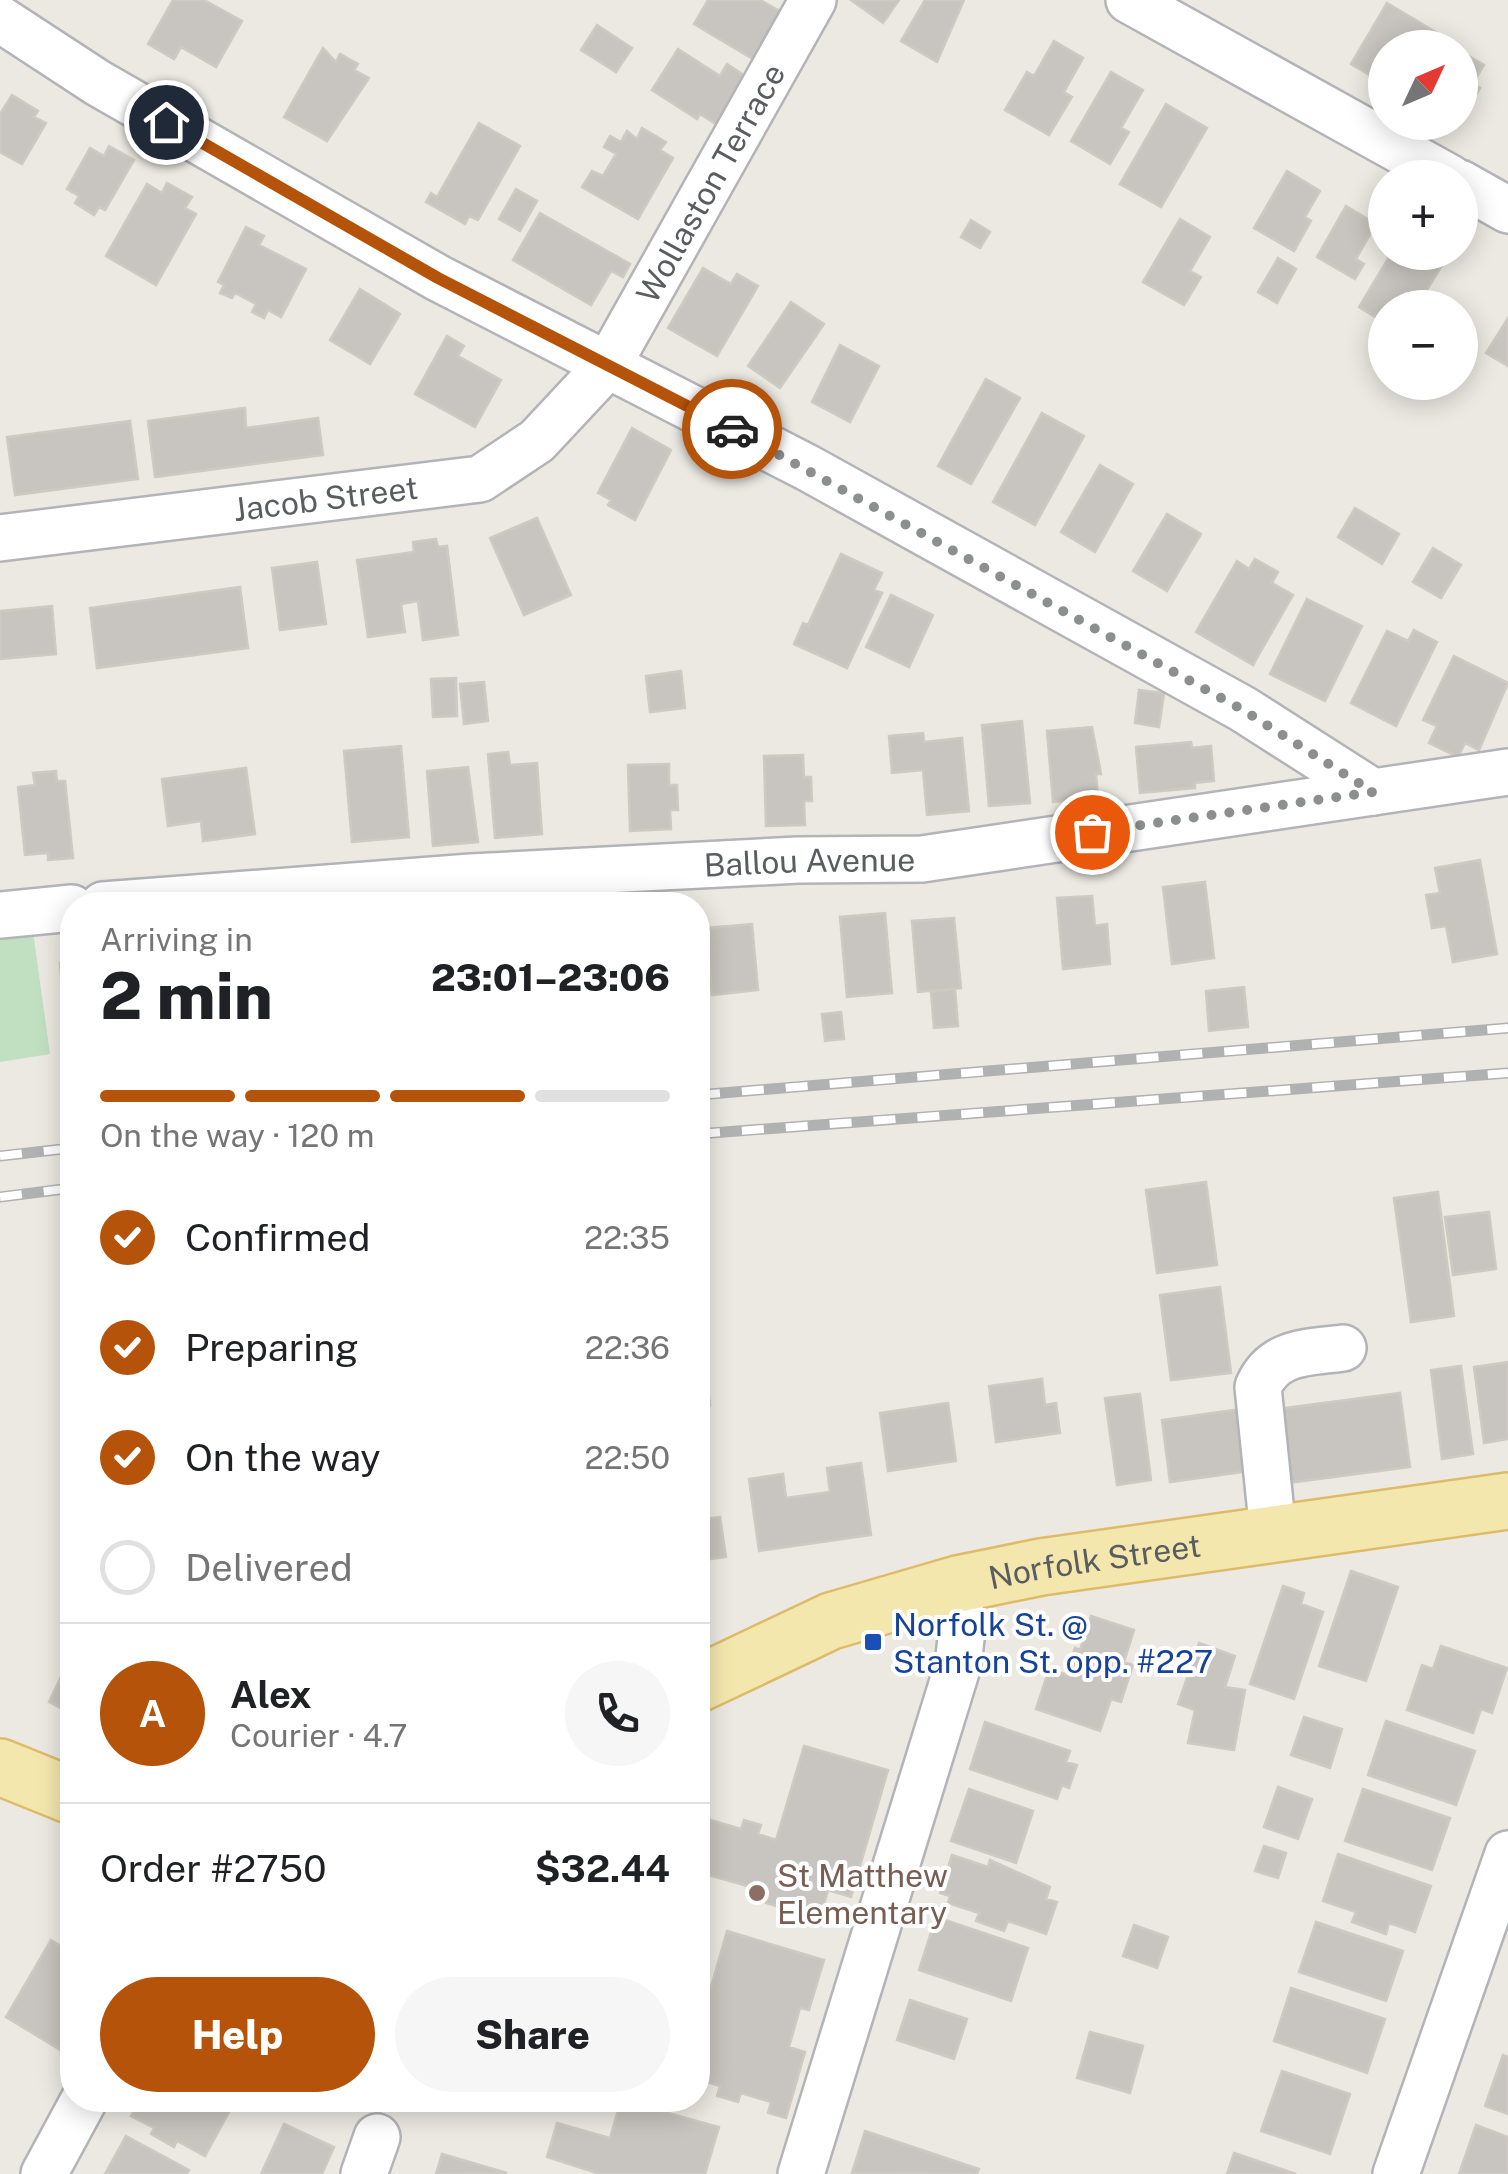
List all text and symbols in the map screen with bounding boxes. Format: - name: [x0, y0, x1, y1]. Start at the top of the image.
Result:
- north arrow: [1368, 30, 1478, 140]
- map controls: [1368, 30, 1478, 400]
- street label: Wollaston Terrace: [628, 57, 792, 309]
- pin: [124, 80, 209, 165]
- icon: home: [139, 95, 194, 150]
- button: +: [1368, 160, 1478, 270]
- button: −: [1368, 290, 1478, 400]
- courier: [682, 379, 782, 479]
- icon: car: [705, 402, 760, 457]
- street label: Jacob Street: [231, 468, 420, 528]
- pin: [1050, 790, 1135, 875]
- icon: bag: [1065, 805, 1120, 860]
- street label: Ballou Avenue: [703, 841, 915, 883]
- text: Arriving in: [100, 921, 253, 958]
- text: 23:01–23:06: [431, 955, 670, 1000]
- text: 2 min: [100, 957, 273, 1034]
- text: On the way · 120 m: [100, 1117, 374, 1154]
- icon: check: [100, 1210, 155, 1265]
- text: Confirmed: [185, 1215, 370, 1260]
- text: 22:35: [584, 1219, 670, 1256]
- icon: check: [100, 1320, 155, 1375]
- text: Preparing: [185, 1325, 359, 1370]
- text: 22:36: [585, 1329, 670, 1366]
- icon: check: [100, 1430, 155, 1485]
- text: On the way: [185, 1435, 381, 1480]
- text: 22:50: [585, 1439, 670, 1476]
- street label: Norfolk Street: [985, 1526, 1203, 1596]
- text: Delivered: [185, 1545, 353, 1590]
- place label: Norfolk St. @ Stanton St. opp. #227: [893, 1606, 1213, 1680]
- marker: Norfolk St. @ Stanton St. opp. #227: [862, 1631, 884, 1653]
- button: phone: [565, 1661, 670, 1766]
- text: Alex: [230, 1672, 312, 1717]
- text: A: [139, 1691, 166, 1736]
- text: Courier · 4.7: [230, 1717, 407, 1754]
- text: Order #2750: [100, 1846, 326, 1891]
- text: $32.44: [535, 1846, 670, 1891]
- place label: St Matthew Elementary: [777, 1857, 948, 1931]
- marker: St Matthew Elementary: [746, 1882, 768, 1904]
- button: Help: [100, 1977, 375, 2092]
- button: Share: [395, 1977, 670, 2092]

